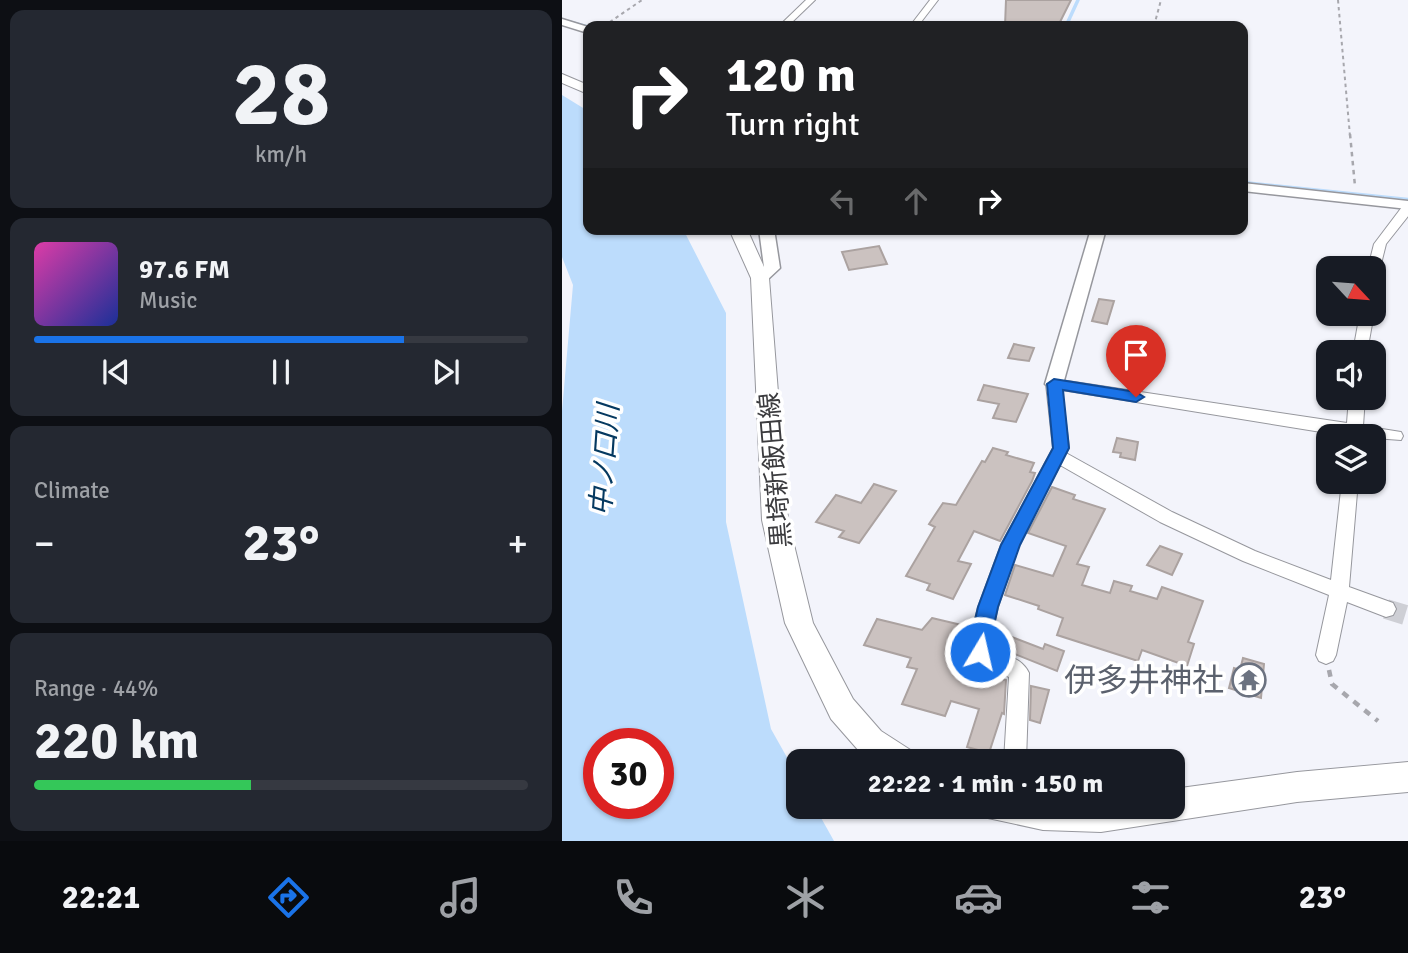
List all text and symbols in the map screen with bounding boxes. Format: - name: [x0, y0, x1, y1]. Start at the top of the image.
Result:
- text: 28: [232, 38, 330, 151]
- text: 120 m: [726, 45, 856, 105]
- icon: right: [611, 49, 702, 140]
- text: Turn right: [726, 105, 859, 144]
- text: km/h: [255, 140, 307, 169]
- icon: left: [824, 182, 862, 220]
- icon: ahead: [897, 182, 935, 220]
- icon: right: [970, 182, 1008, 220]
- text: 97.6 FM: [139, 254, 230, 286]
- north arrow: [1316, 256, 1386, 326]
- map controls: [1316, 256, 1386, 494]
- text: Music: [139, 286, 197, 315]
- pin: [1106, 325, 1166, 397]
- icon: arrive: [1117, 336, 1155, 374]
- button: sound: [1316, 340, 1386, 410]
- icon: previous: [97, 353, 135, 391]
- icon: pause: [262, 353, 300, 391]
- icon: next: [427, 353, 465, 391]
- street label: 黒埼新飯田線: [753, 391, 799, 549]
- water label: 中ノ口川: [584, 400, 626, 517]
- button: layers: [1316, 424, 1386, 494]
- text: Climate: [34, 476, 110, 505]
- text: 23°: [243, 511, 319, 575]
- text: −: [34, 520, 55, 567]
- text: +: [507, 520, 528, 567]
- position arrow: [943, 615, 1017, 689]
- place label: 伊多井神社: [1064, 661, 1224, 700]
- temple icon: 伊多井神社: [1230, 661, 1268, 699]
- text: Range · 44%: [34, 674, 158, 703]
- text: 220 km: [34, 709, 199, 773]
- speed limit sign: 30: [583, 728, 674, 819]
- text: 22:22 · 1 min · 150 m: [868, 768, 1103, 800]
- icon: directions: [264, 873, 313, 922]
- icon: music: [436, 873, 485, 922]
- icon: phone: [609, 873, 658, 922]
- icon: climate: [781, 873, 830, 922]
- icon: car: [954, 873, 1003, 922]
- icon: filters: [1126, 873, 1175, 922]
- text: 22:21: [62, 878, 140, 917]
- text: 23°: [1299, 878, 1346, 917]

